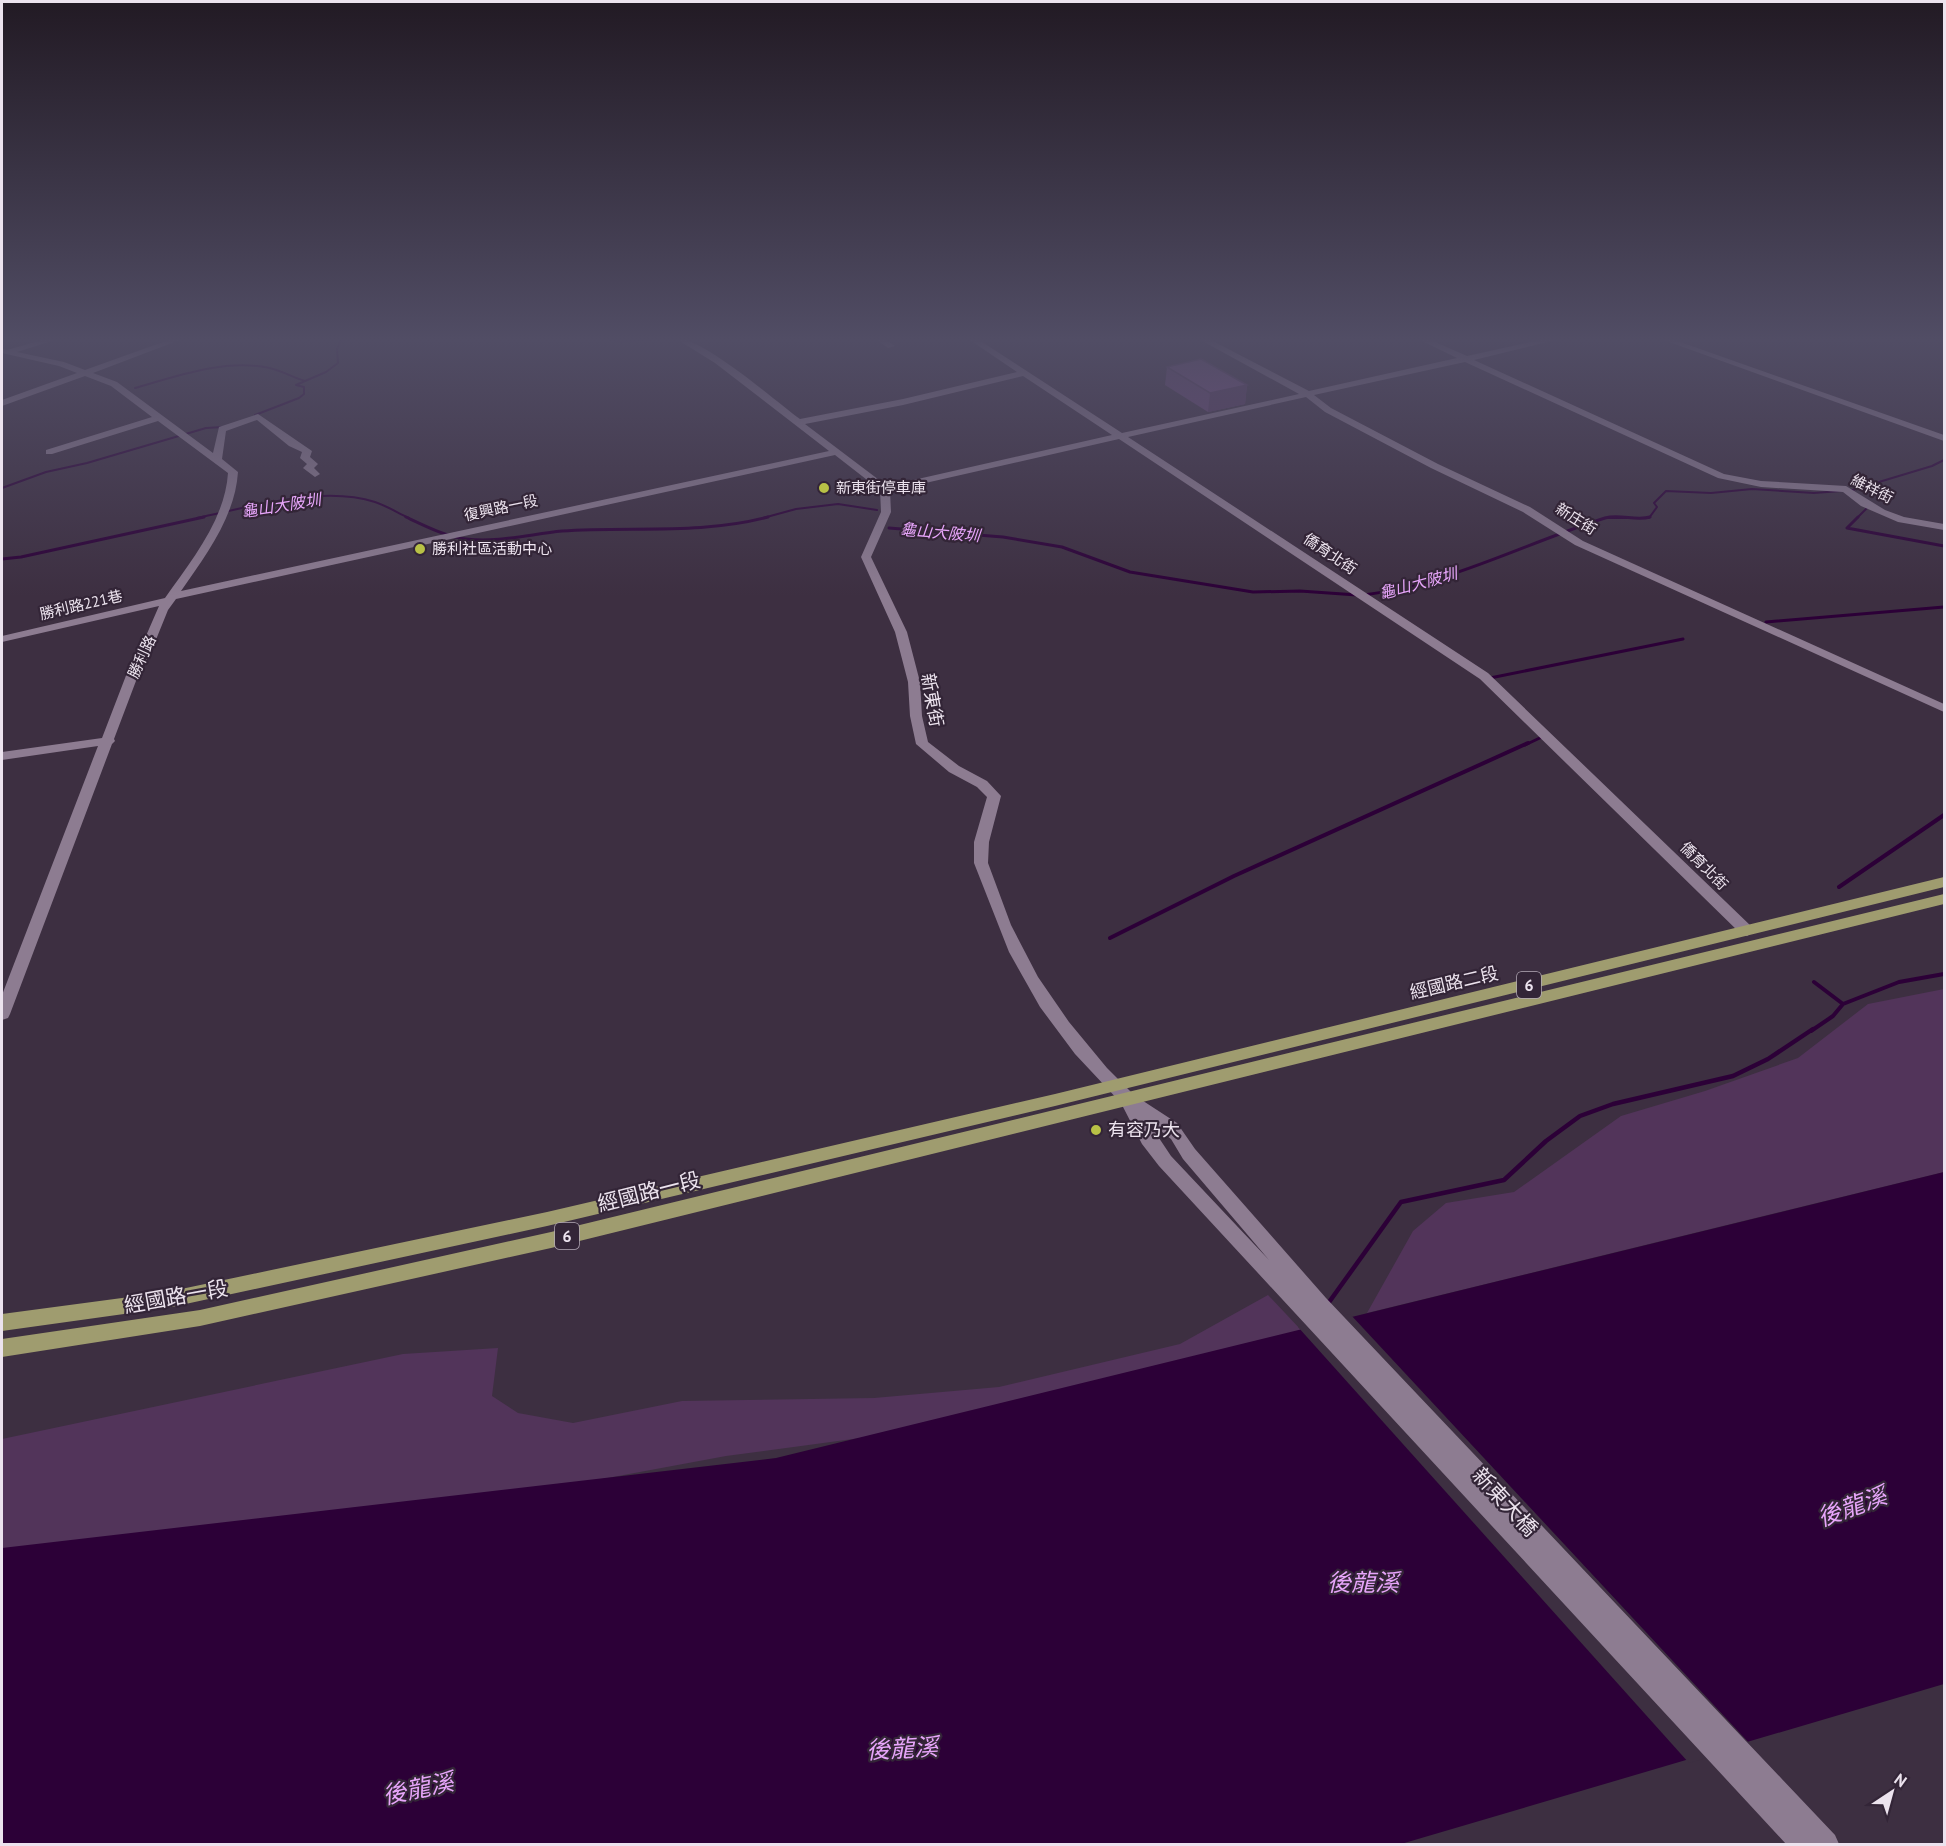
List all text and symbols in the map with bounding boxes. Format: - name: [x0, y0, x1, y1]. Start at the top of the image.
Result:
- street label: 維祥街: [1848, 470, 1897, 507]
- place label: 新東街停車庫: [836, 478, 926, 497]
- marker: 新東街停車庫: [817, 481, 831, 495]
- water label: 龜山大陂圳: [240, 489, 324, 521]
- street label: 復興路一段: [462, 490, 540, 525]
- street label: 新庄街: [1552, 499, 1600, 539]
- water label: 龜山大陂圳: [899, 519, 983, 546]
- street label: 僑育北街: [1300, 529, 1360, 578]
- place label: 勝利社區活動中心: [432, 539, 552, 558]
- marker: 勝利社區活動中心: [413, 542, 427, 556]
- water label: 龜山大陂圳: [1377, 562, 1461, 603]
- street label: 勝利路221巷: [38, 586, 124, 623]
- street label: 勝利路: [123, 632, 160, 681]
- street label: 新東街: [916, 671, 949, 728]
- street label: 僑育北街: [1676, 838, 1732, 894]
- street label: 經國路二段: [1407, 961, 1500, 1004]
- road number: 6: [1517, 972, 1541, 998]
- place label: 有容乃大: [1108, 1118, 1180, 1141]
- marker: 有容乃大: [1089, 1123, 1103, 1137]
- street label: 經國路一段: [595, 1166, 703, 1217]
- road number: 6: [555, 1223, 579, 1249]
- street label: 經國路一段: [122, 1274, 230, 1319]
- street label: 新東大橋: [1467, 1462, 1544, 1542]
- water label: 後龍溪: [1813, 1479, 1894, 1533]
- water label: 後龍溪: [1327, 1567, 1402, 1598]
- water label: 後龍溪: [865, 1731, 942, 1766]
- north arrow: [1862, 1762, 1922, 1822]
- water label: 後龍溪: [379, 1765, 459, 1811]
- text: N: [1891, 1769, 1911, 1791]

